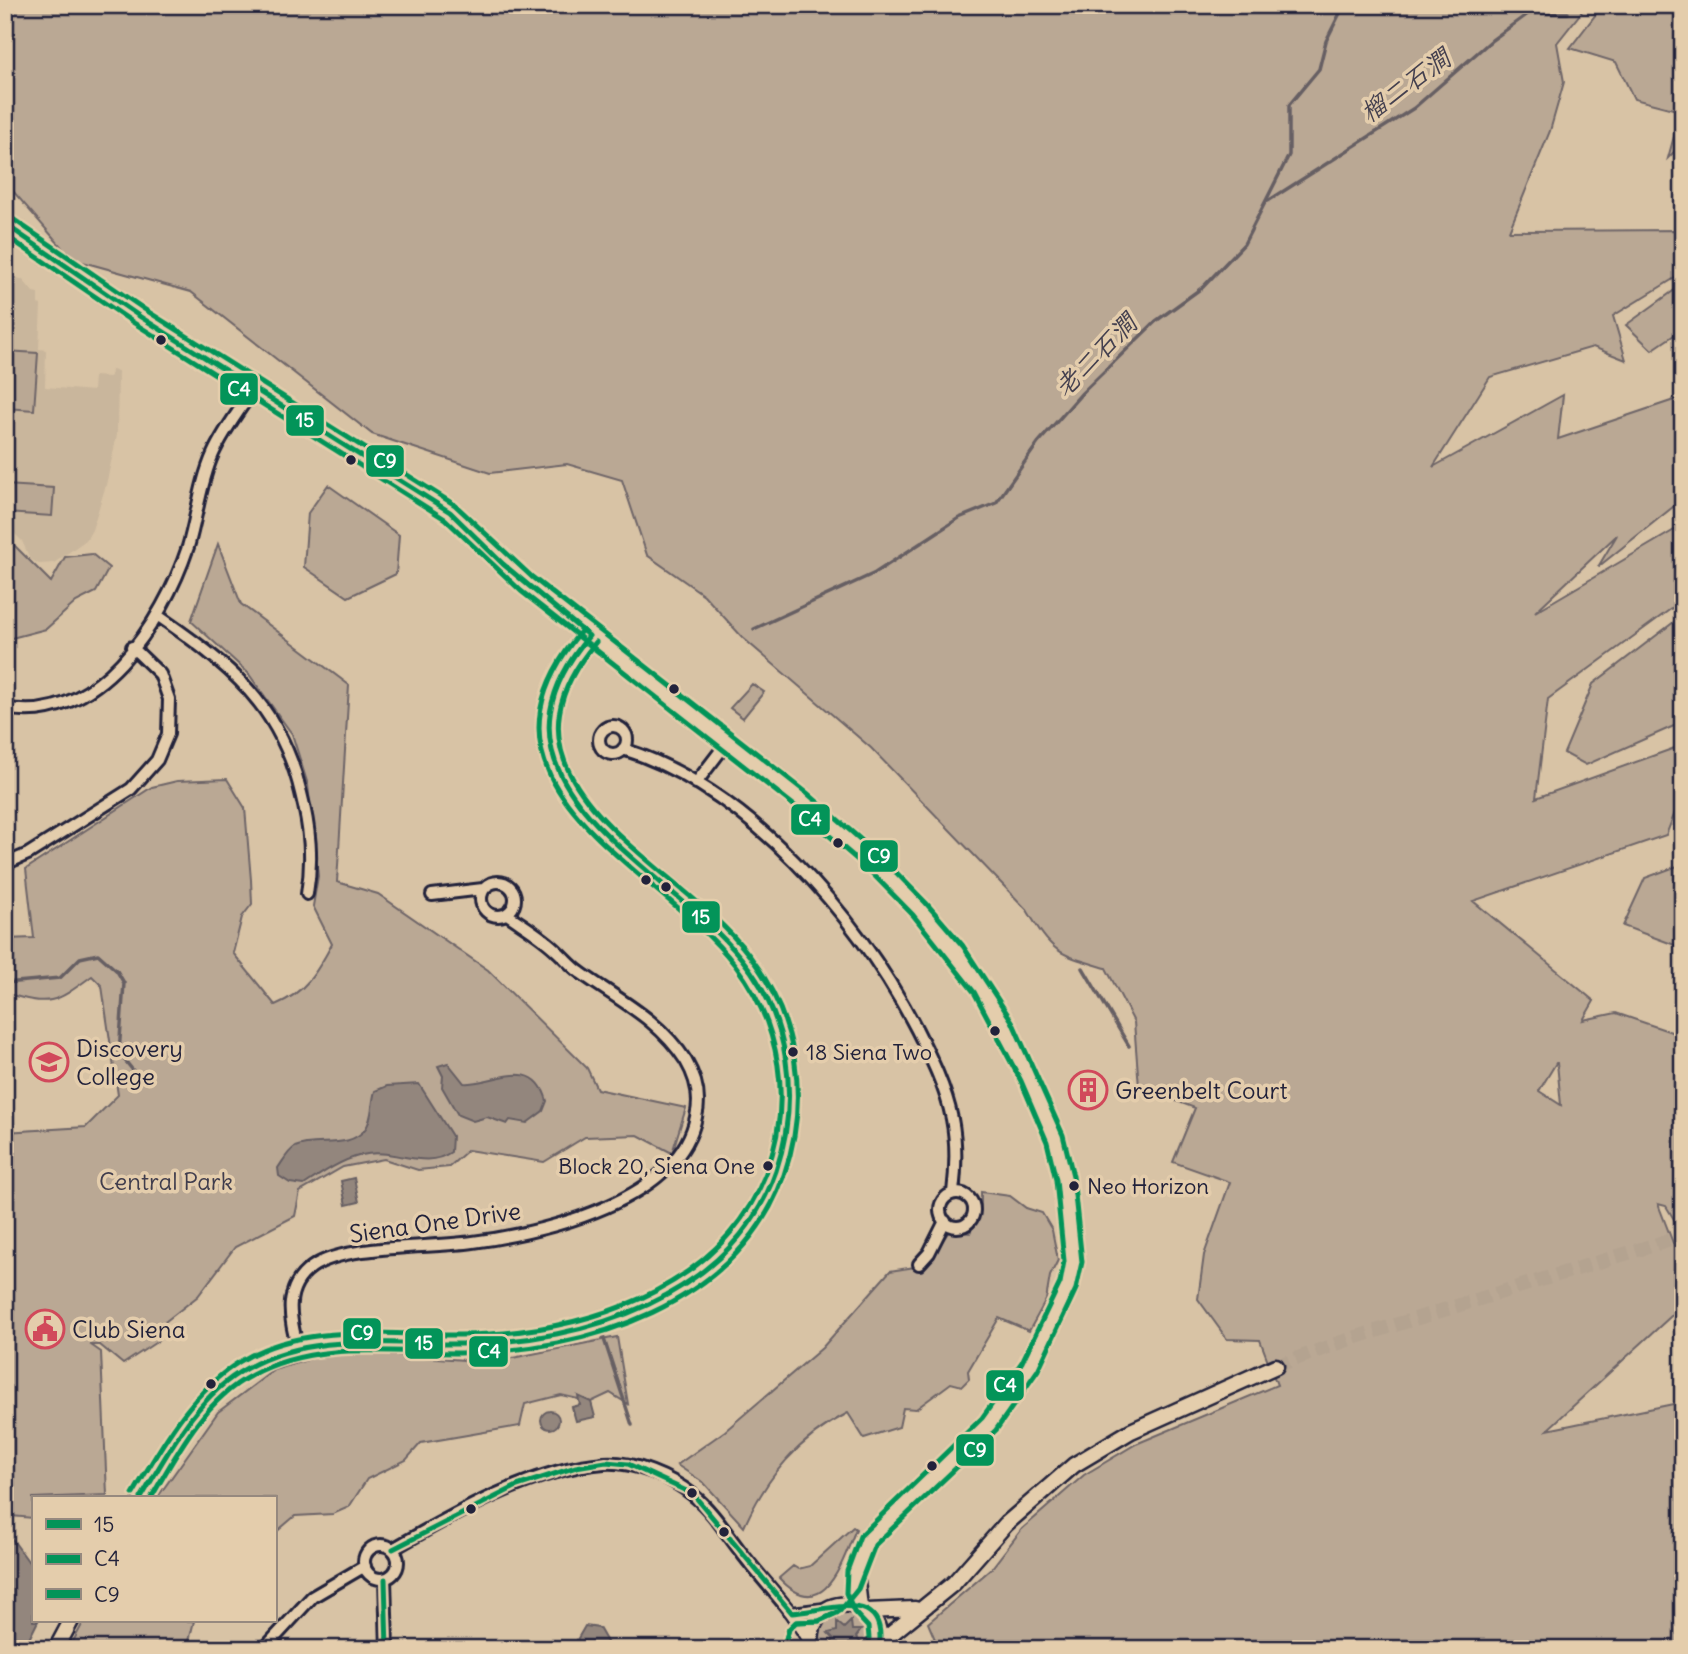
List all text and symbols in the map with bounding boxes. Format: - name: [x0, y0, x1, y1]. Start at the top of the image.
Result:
- water label: 榴二石澗: [1353, 39, 1459, 129]
- water label: 老二石澗: [1047, 304, 1146, 403]
- unlabelled marker: [154, 333, 168, 347]
- line badge: C4: [219, 372, 259, 406]
- text: C4: [227, 377, 251, 401]
- line badge: 15: [285, 404, 325, 437]
- text: 15: [296, 408, 314, 432]
- line badge: C9: [365, 444, 405, 478]
- text: C9: [373, 449, 397, 473]
- unlabelled marker: [344, 453, 358, 467]
- unlabelled marker: [667, 682, 681, 696]
- line badge: C4: [790, 803, 831, 836]
- text: C4: [798, 807, 822, 831]
- unlabelled marker: [831, 836, 845, 850]
- line badge: C9: [859, 839, 899, 873]
- text: C9: [867, 844, 891, 868]
- unlabelled marker: [639, 873, 653, 887]
- unlabelled marker: [659, 880, 673, 894]
- line badge: 15: [681, 900, 721, 934]
- text: 15: [692, 905, 710, 929]
- unlabelled marker: [988, 1024, 1002, 1038]
- place label: Discovery College: [76, 1033, 183, 1091]
- place label: 18 Siena Two: [806, 1038, 932, 1066]
- school or university icon: Discovery College: [28, 1041, 70, 1083]
- marker: 18 Siena Two: [786, 1045, 800, 1059]
- building icon: Greenbelt Court: [1067, 1069, 1109, 1111]
- place label: Greenbelt Court: [1115, 1075, 1287, 1105]
- place label: Block 20, Siena One: [558, 1152, 755, 1180]
- marker: Block 20, Siena One: [761, 1159, 775, 1173]
- park label: Central Park: [99, 1166, 233, 1196]
- place label: Neo Horizon: [1087, 1172, 1209, 1200]
- marker: Neo Horizon: [1067, 1179, 1081, 1193]
- street label: Siena One Drive: [347, 1195, 523, 1249]
- public building icon: Club Siena: [24, 1308, 66, 1350]
- place label: Club Siena: [72, 1314, 185, 1344]
- line badge: C9: [342, 1317, 382, 1350]
- text: C9: [350, 1321, 374, 1345]
- line badge: 15: [404, 1327, 444, 1360]
- text: 15: [415, 1331, 433, 1355]
- line badge: C4: [468, 1335, 509, 1368]
- text: C4: [477, 1339, 501, 1363]
- line badge: C4: [985, 1369, 1025, 1402]
- text: C4: [993, 1373, 1017, 1397]
- unlabelled marker: [204, 1377, 218, 1391]
- line badge: C9: [955, 1433, 995, 1467]
- text: C9: [963, 1438, 987, 1462]
- unlabelled marker: [925, 1459, 939, 1473]
- unlabelled marker: [685, 1486, 699, 1500]
- legend: [32, 1496, 276, 1622]
- unlabelled marker: [464, 1502, 478, 1516]
- text: 15: [94, 1511, 114, 1538]
- unlabelled marker: [717, 1525, 731, 1539]
- text: C4: [94, 1545, 120, 1572]
- text: C9: [94, 1581, 120, 1608]

